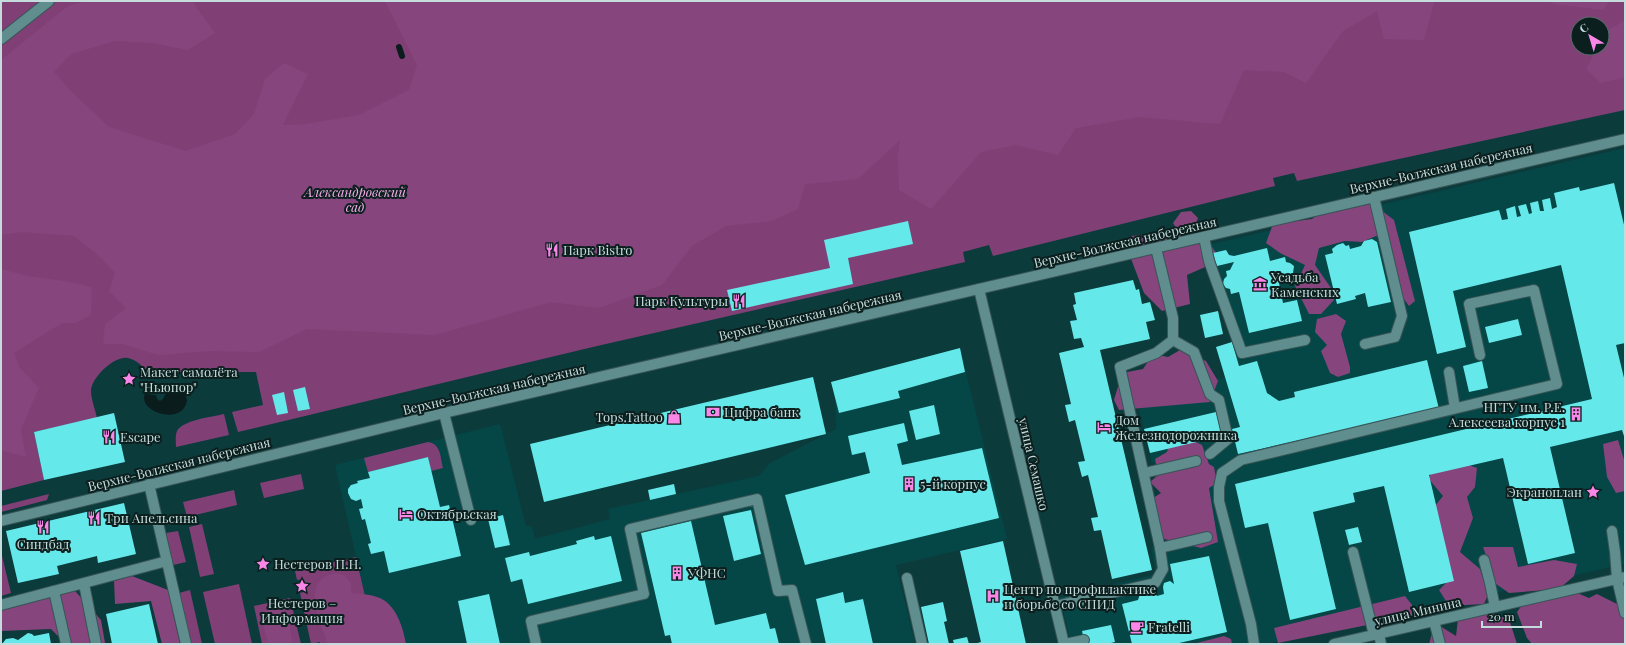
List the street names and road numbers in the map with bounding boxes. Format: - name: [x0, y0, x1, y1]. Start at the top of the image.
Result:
- street label: Верхне-Волжская набережная: [1348, 138, 1534, 197]
- street label: Верхне-Волжская набережная: [1032, 212, 1218, 271]
- street label: Верхне-Волжская набережная: [717, 285, 903, 344]
- street label: Верхне-Волжская набережная: [401, 359, 587, 418]
- street label: улица Семашко: [1015, 415, 1053, 512]
- street label: Верхне-Волжская набережная: [86, 433, 272, 494]
- street label: улица Минина: [1372, 592, 1463, 629]

